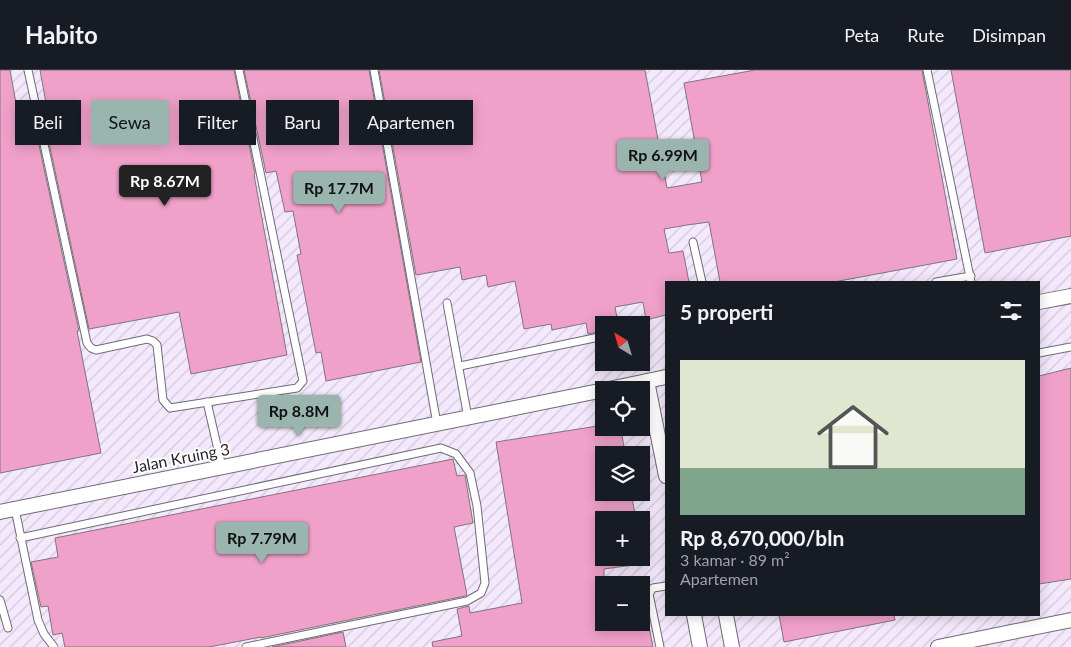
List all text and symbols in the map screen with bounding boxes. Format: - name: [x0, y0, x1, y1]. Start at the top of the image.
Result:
- text: Habito: [25, 20, 98, 49]
- text: Peta: [844, 24, 879, 46]
- text: Rute: [907, 24, 944, 46]
- text: Disimpan: [972, 24, 1046, 46]
- chip: Beli: [15, 100, 81, 145]
- chip: Sewa: [91, 100, 169, 145]
- chip: Filter: [179, 100, 256, 145]
- chip: Baru: [266, 100, 339, 145]
- chip: Apartemen: [349, 100, 473, 145]
- pin: Rp 6.99M: [611, 138, 715, 181]
- text: Rp 6.99M: [628, 145, 698, 164]
- pin: Rp 8.67M: [113, 164, 217, 207]
- text: Rp 8.67M: [130, 171, 200, 190]
- pin: Rp 17.7M: [287, 172, 391, 214]
- text: Rp 17.7M: [304, 178, 374, 197]
- icon: filters: [997, 297, 1025, 325]
- text: 5 properti: [680, 299, 773, 324]
- north arrow: [595, 316, 650, 371]
- map controls: [595, 316, 650, 631]
- button: locate: [595, 381, 650, 436]
- icon: home: [808, 392, 898, 482]
- pin: Rp 8.8M: [253, 394, 345, 437]
- text: Rp 8.8M: [269, 401, 329, 420]
- street label: Jalan Kruing 3: [131, 439, 231, 476]
- button: layers: [595, 446, 650, 501]
- button: +: [595, 511, 650, 566]
- pin: Rp 7.79M: [210, 522, 314, 564]
- text: Rp 8,670,000/bln: [680, 525, 844, 550]
- text: Rp 7.79M: [227, 528, 297, 547]
- text: 3 kamar · 89 m²: [680, 550, 790, 569]
- text: Apartemen: [680, 569, 758, 588]
- button: −: [595, 576, 650, 631]

